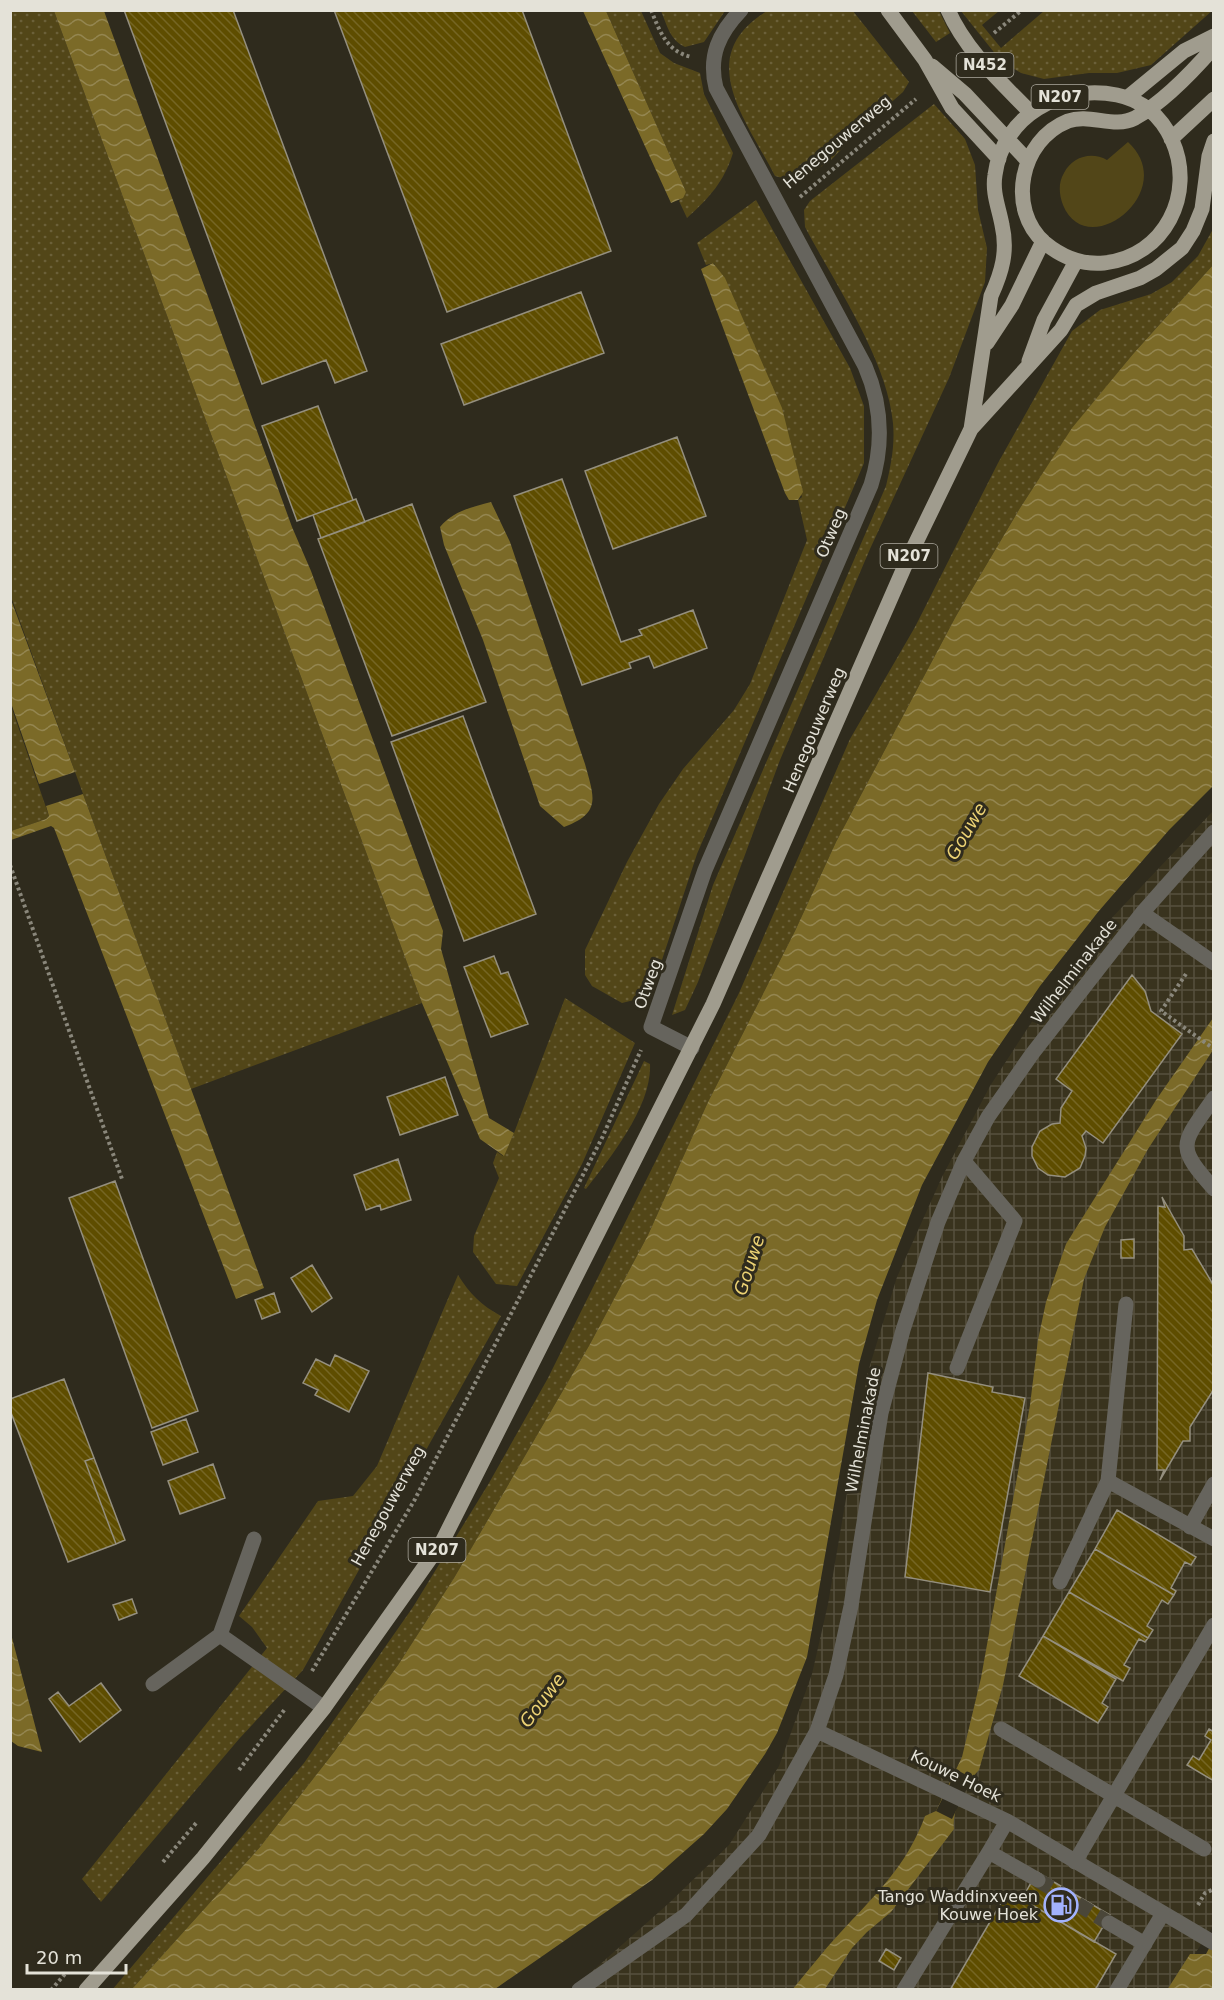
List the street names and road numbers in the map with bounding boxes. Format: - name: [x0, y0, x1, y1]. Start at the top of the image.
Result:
- road number: N452: [956, 53, 1014, 77]
- road number: N207: [1032, 85, 1088, 109]
- street label: Henegouwerweg: [779, 91, 895, 193]
- street label: Otweg: [812, 505, 850, 561]
- road number: N207: [880, 544, 938, 568]
- street label: Henegouwerweg: [779, 664, 849, 796]
- street label: Wilhelminakade: [1027, 915, 1121, 1027]
- street label: Otweg: [630, 956, 666, 1012]
- street label: Wilhelminakade: [842, 1366, 884, 1494]
- street label: Henegouwerweg: [347, 1443, 429, 1569]
- road number: N207: [408, 1538, 466, 1562]
- street label: Kouwe Hoek: [908, 1746, 1005, 1806]

